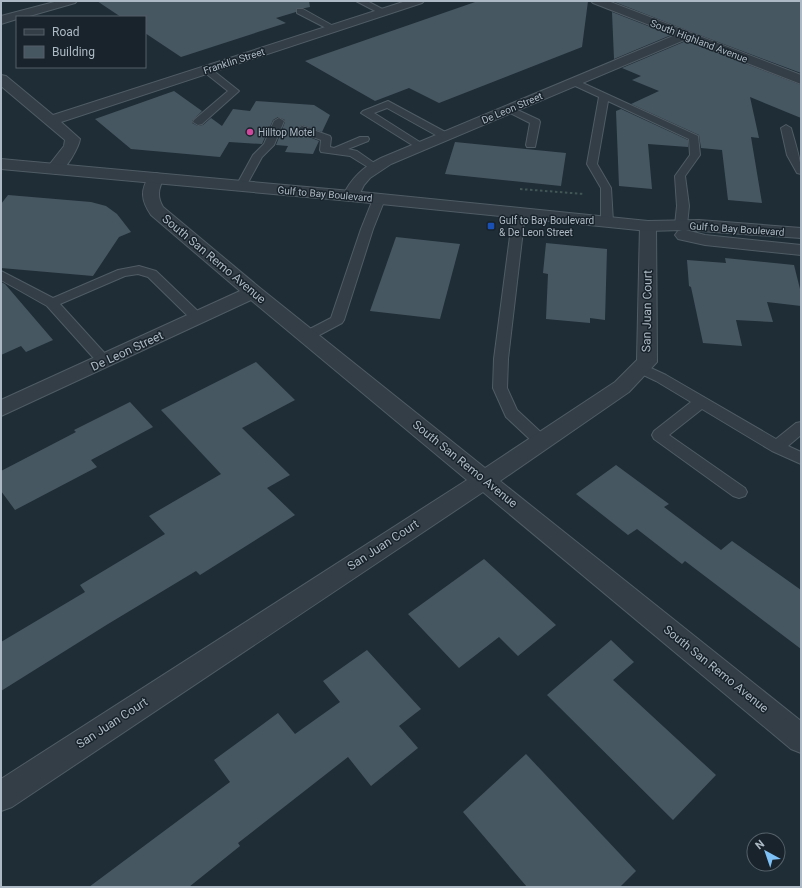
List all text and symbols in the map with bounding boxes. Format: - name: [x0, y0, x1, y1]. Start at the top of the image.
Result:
- legend: [16, 16, 146, 68]
- street label: South Highland Avenue: [649, 17, 749, 65]
- text: Road: [52, 25, 80, 39]
- text: Building: [52, 45, 95, 59]
- street label: Franklin Street: [202, 46, 266, 76]
- street label: De Leon Street: [480, 90, 544, 126]
- marker: Hilltop Motel: [245, 127, 255, 137]
- place label: Hilltop Motel: [258, 127, 315, 138]
- street label: Gulf to Bay Boulevard: [277, 184, 373, 204]
- street label: South San Remo Avenue: [159, 212, 269, 306]
- place label: Gulf to Bay Boulevard & De Leon Street: [499, 215, 594, 238]
- street label: Gulf to Bay Boulevard: [689, 220, 785, 238]
- marker: Gulf to Bay Boulevard & De Leon Street: [486, 221, 496, 231]
- street label: San Juan Court: [639, 270, 655, 352]
- street label: De Leon Street: [89, 328, 165, 374]
- street label: South San Remo Avenue: [410, 417, 520, 511]
- street label: San Juan Court: [345, 517, 421, 573]
- street label: South San Remo Avenue: [661, 622, 771, 716]
- street label: San Juan Court: [74, 695, 150, 751]
- north arrow: [746, 832, 786, 872]
- text: N: [753, 837, 767, 852]

